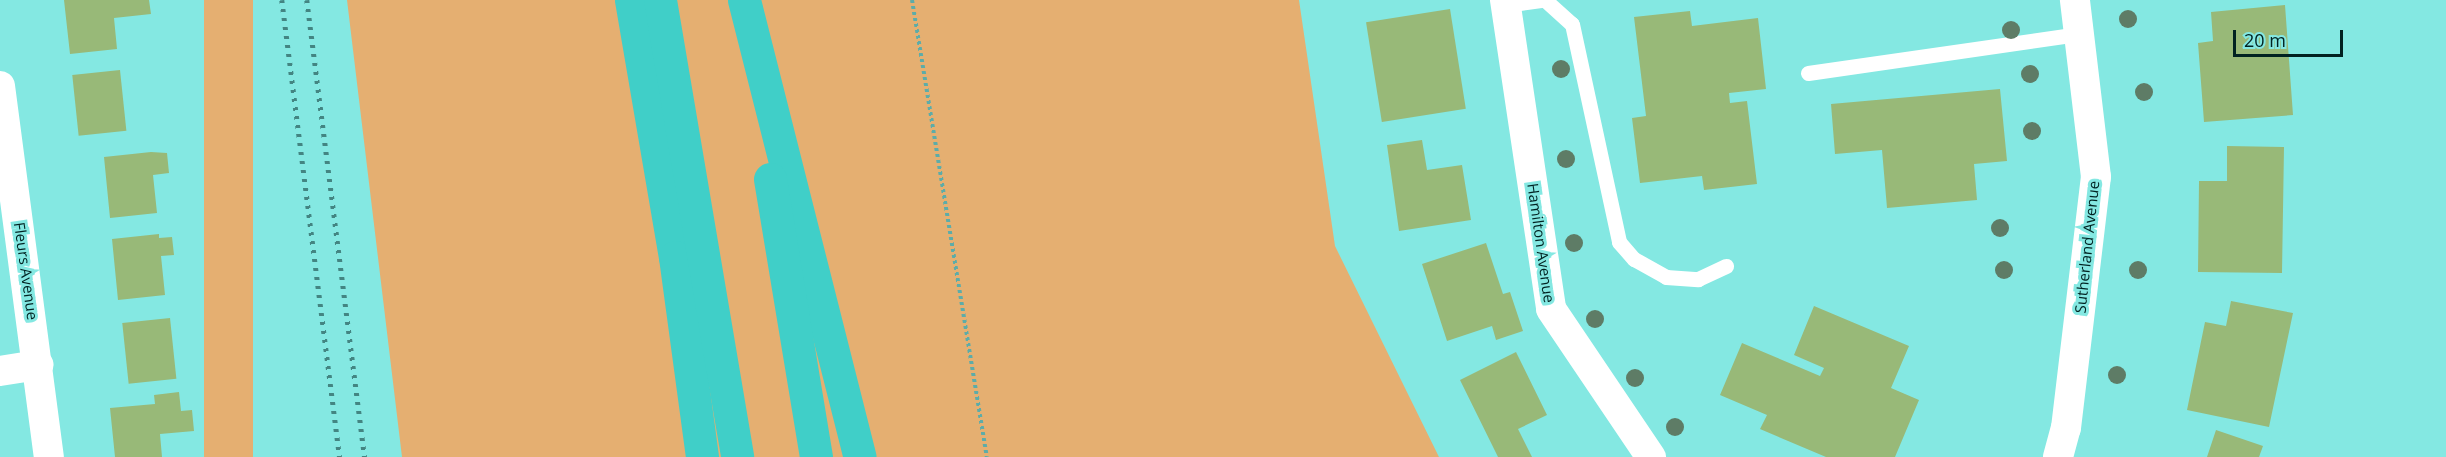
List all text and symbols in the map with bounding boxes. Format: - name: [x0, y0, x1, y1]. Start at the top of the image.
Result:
- scale bar: [2236, 18, 2346, 56]
- text: 20 m: [2244, 28, 2286, 52]
- street label: Sutherland Avenue: [2071, 180, 2103, 314]
- street label: Hamilton Avenue: [1524, 182, 1558, 304]
- street label: Fleurs Avenue: [10, 221, 42, 321]

